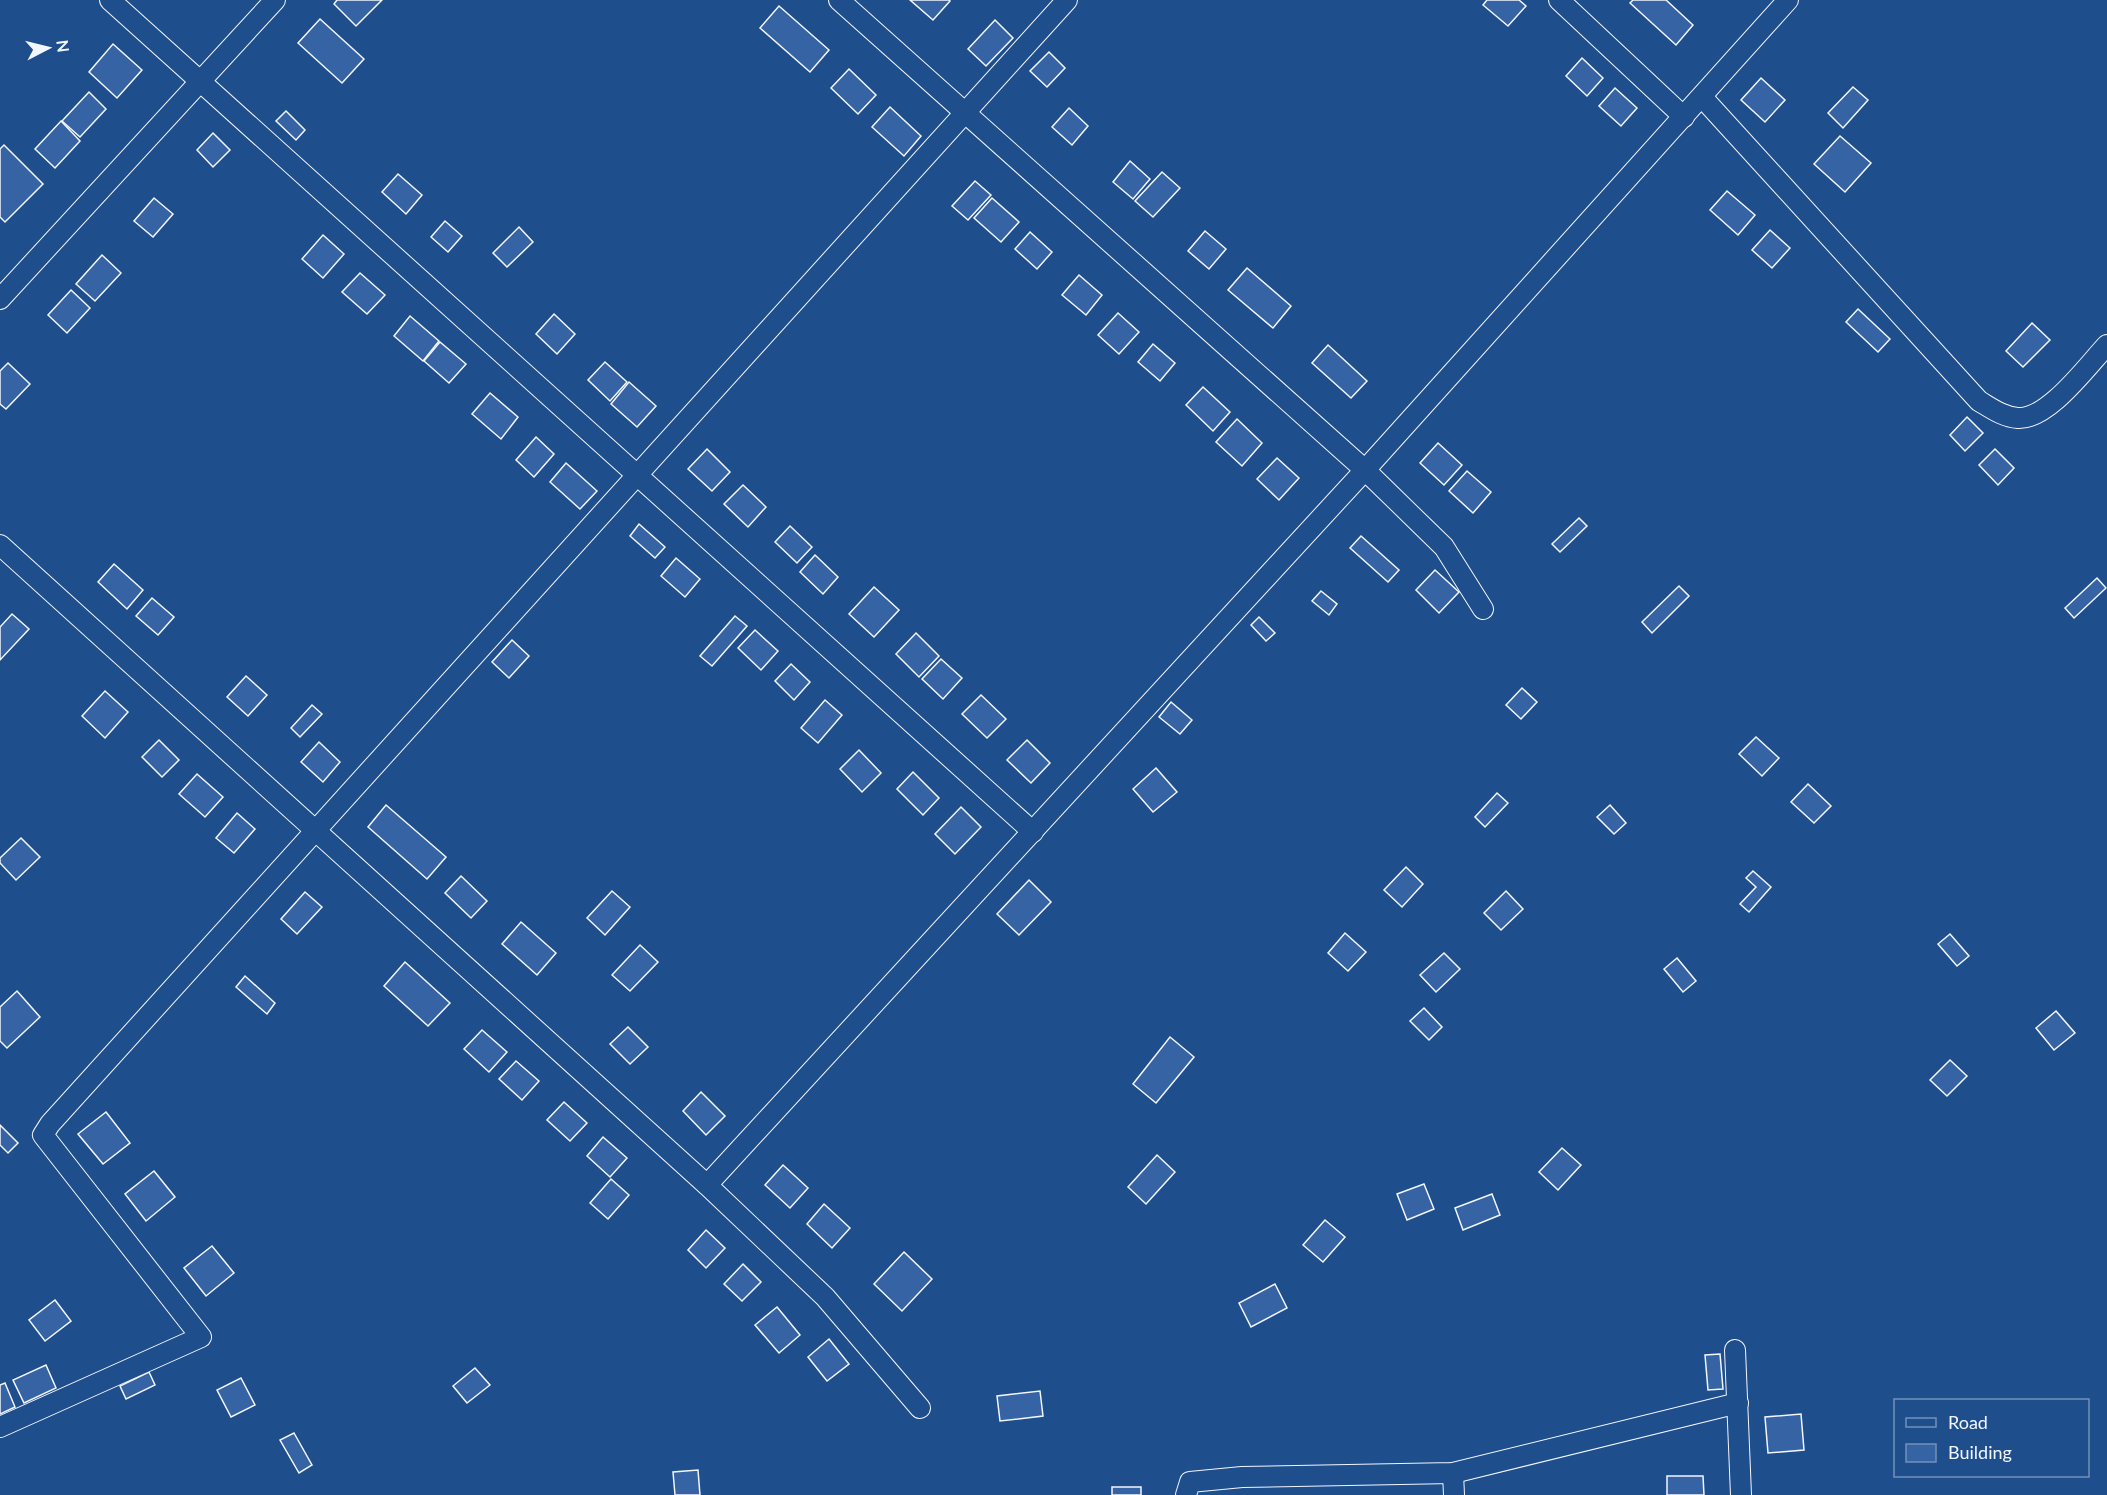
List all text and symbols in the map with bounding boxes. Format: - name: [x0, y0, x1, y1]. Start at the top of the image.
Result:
- north arrow: [18, 18, 78, 78]
- text: N: [53, 39, 74, 53]
- legend: [1894, 1399, 2089, 1477]
- text: Road: [1948, 1411, 1988, 1433]
- text: Building: [1948, 1441, 2012, 1463]

